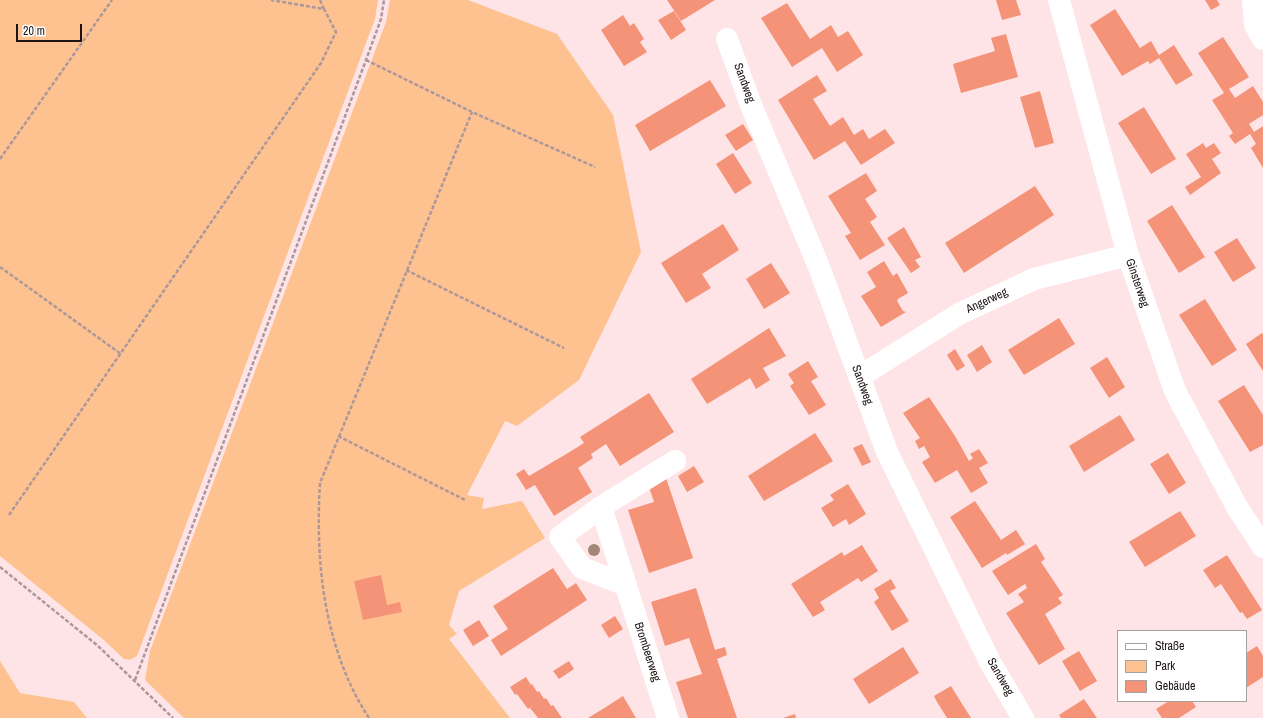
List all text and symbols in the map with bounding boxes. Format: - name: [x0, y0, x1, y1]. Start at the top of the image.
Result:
- scale bar: [18, 16, 84, 42]
- text: 20 m: [23, 23, 45, 39]
- street label: Sandweg: [730, 61, 758, 105]
- street label: Ginsterweg: [1122, 257, 1152, 309]
- street label: Angerweg: [964, 285, 1010, 317]
- street label: Sandweg: [848, 363, 876, 407]
- street label: Brombeerweg: [631, 621, 663, 683]
- legend: [1117, 630, 1247, 702]
- text: Straße: [1155, 638, 1185, 654]
- street label: Sandweg: [984, 656, 1016, 698]
- text: Park: [1155, 658, 1175, 674]
- text: Gebäude: [1155, 678, 1196, 694]

